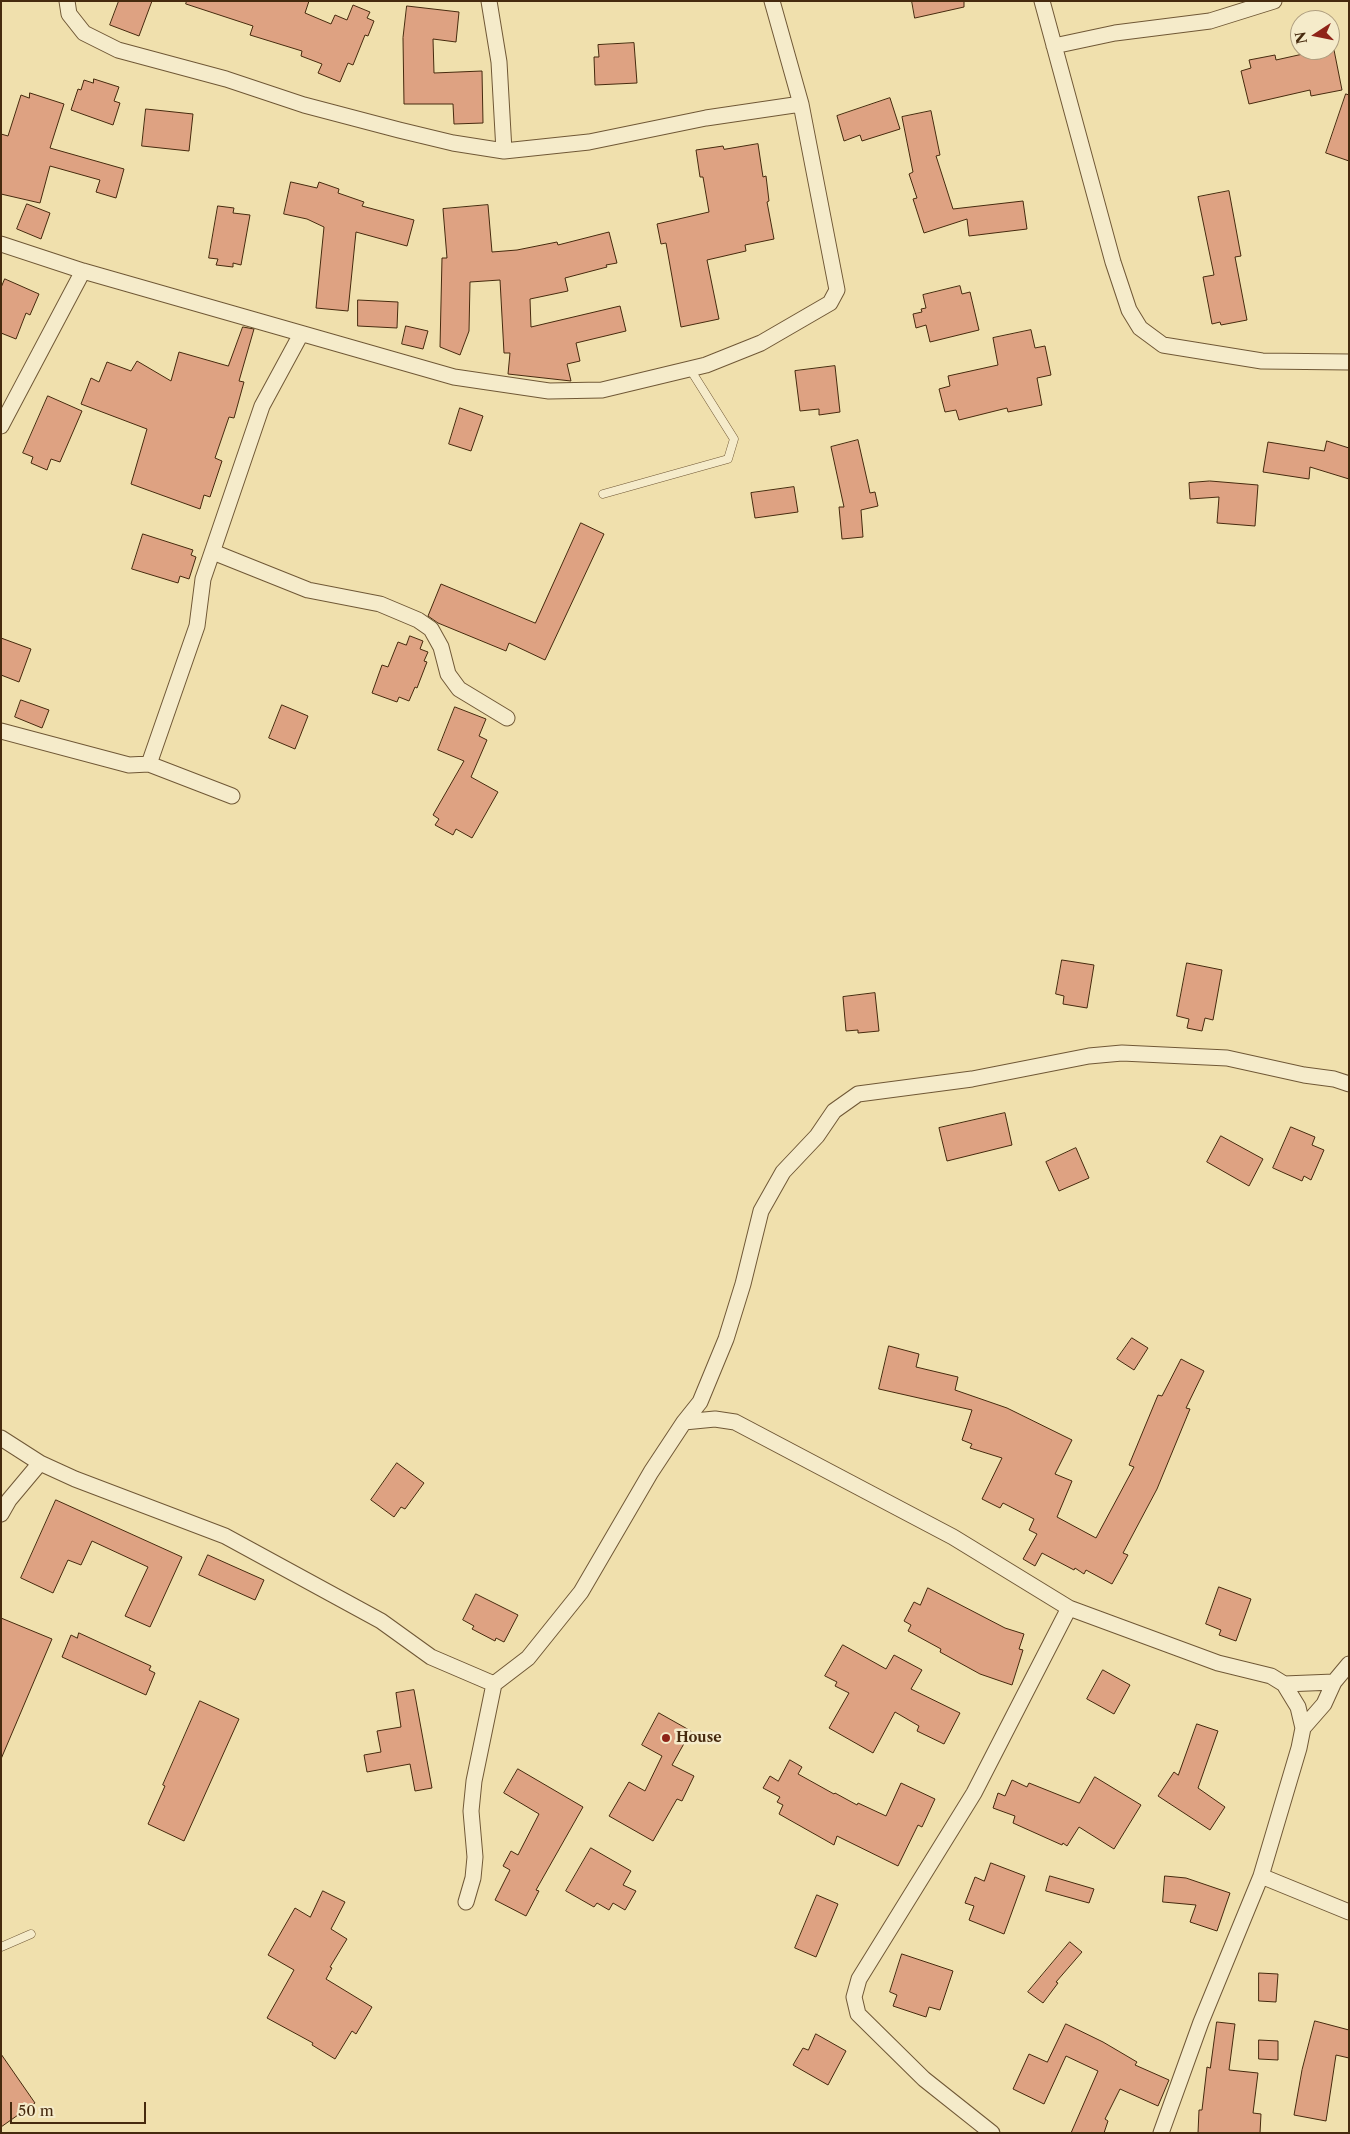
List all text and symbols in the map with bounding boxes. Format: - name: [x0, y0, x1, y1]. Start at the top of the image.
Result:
- north arrow: [1290, 10, 1340, 60]
- text: N: [1291, 30, 1311, 45]
- place label: House: [676, 1730, 721, 1746]
- marker: House: [660, 1732, 672, 1744]
- scale bar: [12, 2092, 149, 2124]
- text: 50 m: [18, 2101, 54, 2120]

